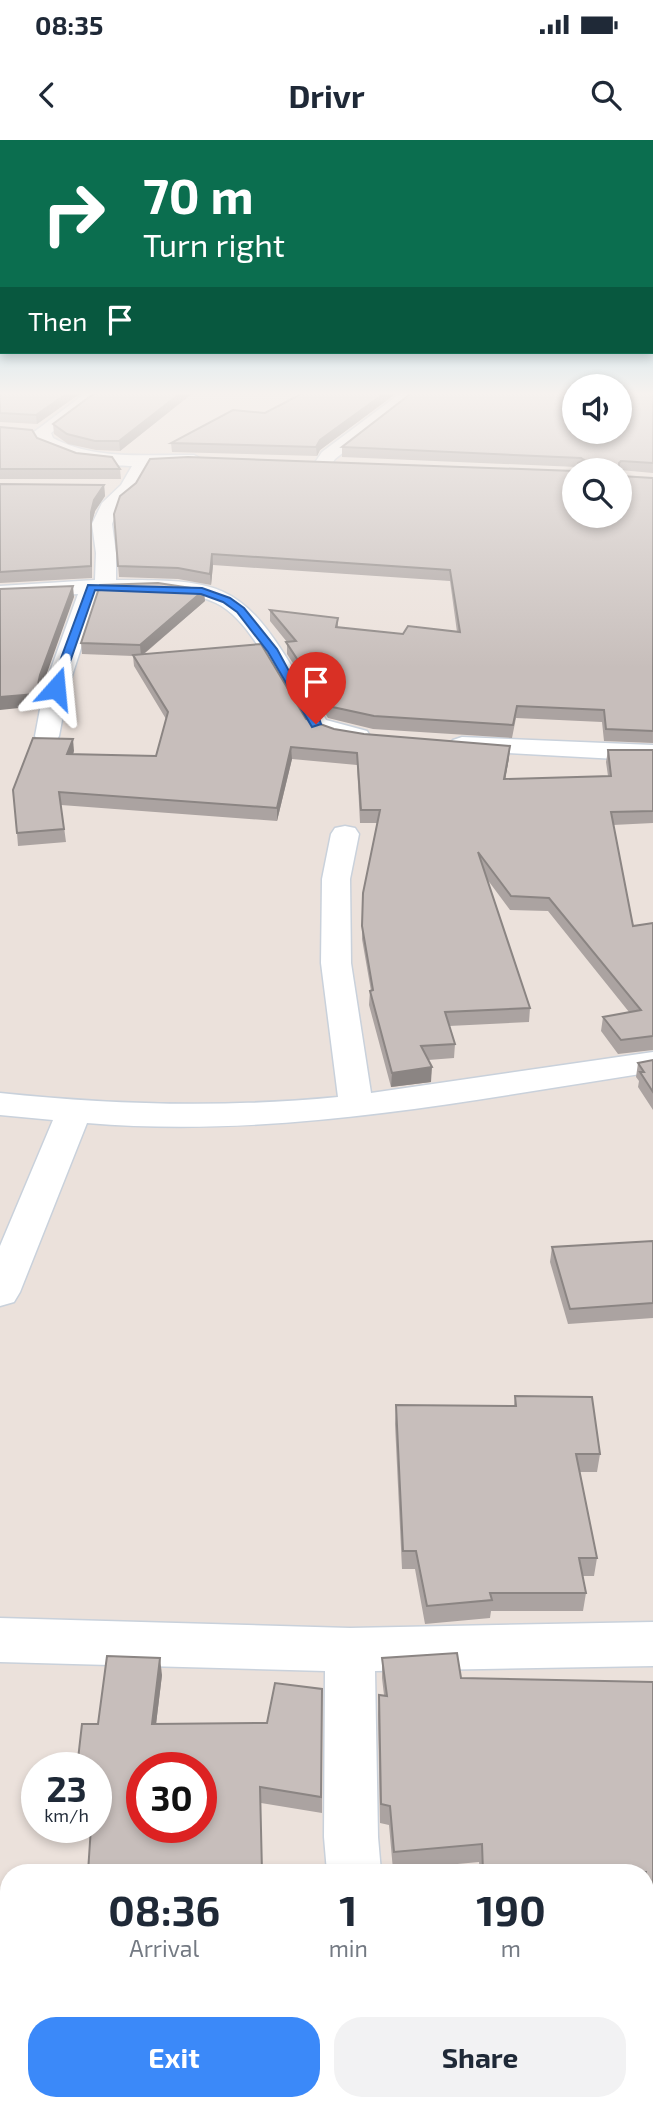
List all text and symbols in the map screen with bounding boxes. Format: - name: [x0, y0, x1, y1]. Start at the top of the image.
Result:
- text: 08:35: [35, 9, 103, 40]
- icon: back: [28, 76, 66, 114]
- text: Drivr: [288, 76, 365, 114]
- icon: search: [587, 76, 625, 114]
- text: 70 m: [143, 165, 254, 224]
- icon: right: [28, 168, 119, 259]
- text: Turn right: [143, 225, 285, 263]
- icon: arrive: [101, 301, 139, 339]
- text: Then: [28, 305, 87, 336]
- map controls: [562, 374, 632, 528]
- button: sound: [562, 374, 632, 444]
- button: search: [562, 458, 632, 528]
- position arrow: [19, 651, 93, 725]
- pin: [286, 652, 346, 724]
- icon: arrive: [297, 663, 335, 701]
- speed limit sign: 30: [126, 1752, 217, 1843]
- text: 23: [46, 1767, 87, 1809]
- text: km/h: [44, 1804, 89, 1826]
- text: 08:36: [108, 1884, 220, 1934]
- text: 1: [339, 1884, 357, 1934]
- text: 190: [476, 1884, 546, 1934]
- text: Arrival: [129, 1934, 199, 1962]
- text: min: [329, 1934, 368, 1962]
- text: m: [501, 1934, 521, 1962]
- button: Exit: [28, 2017, 320, 2097]
- button: Share: [334, 2017, 626, 2097]

